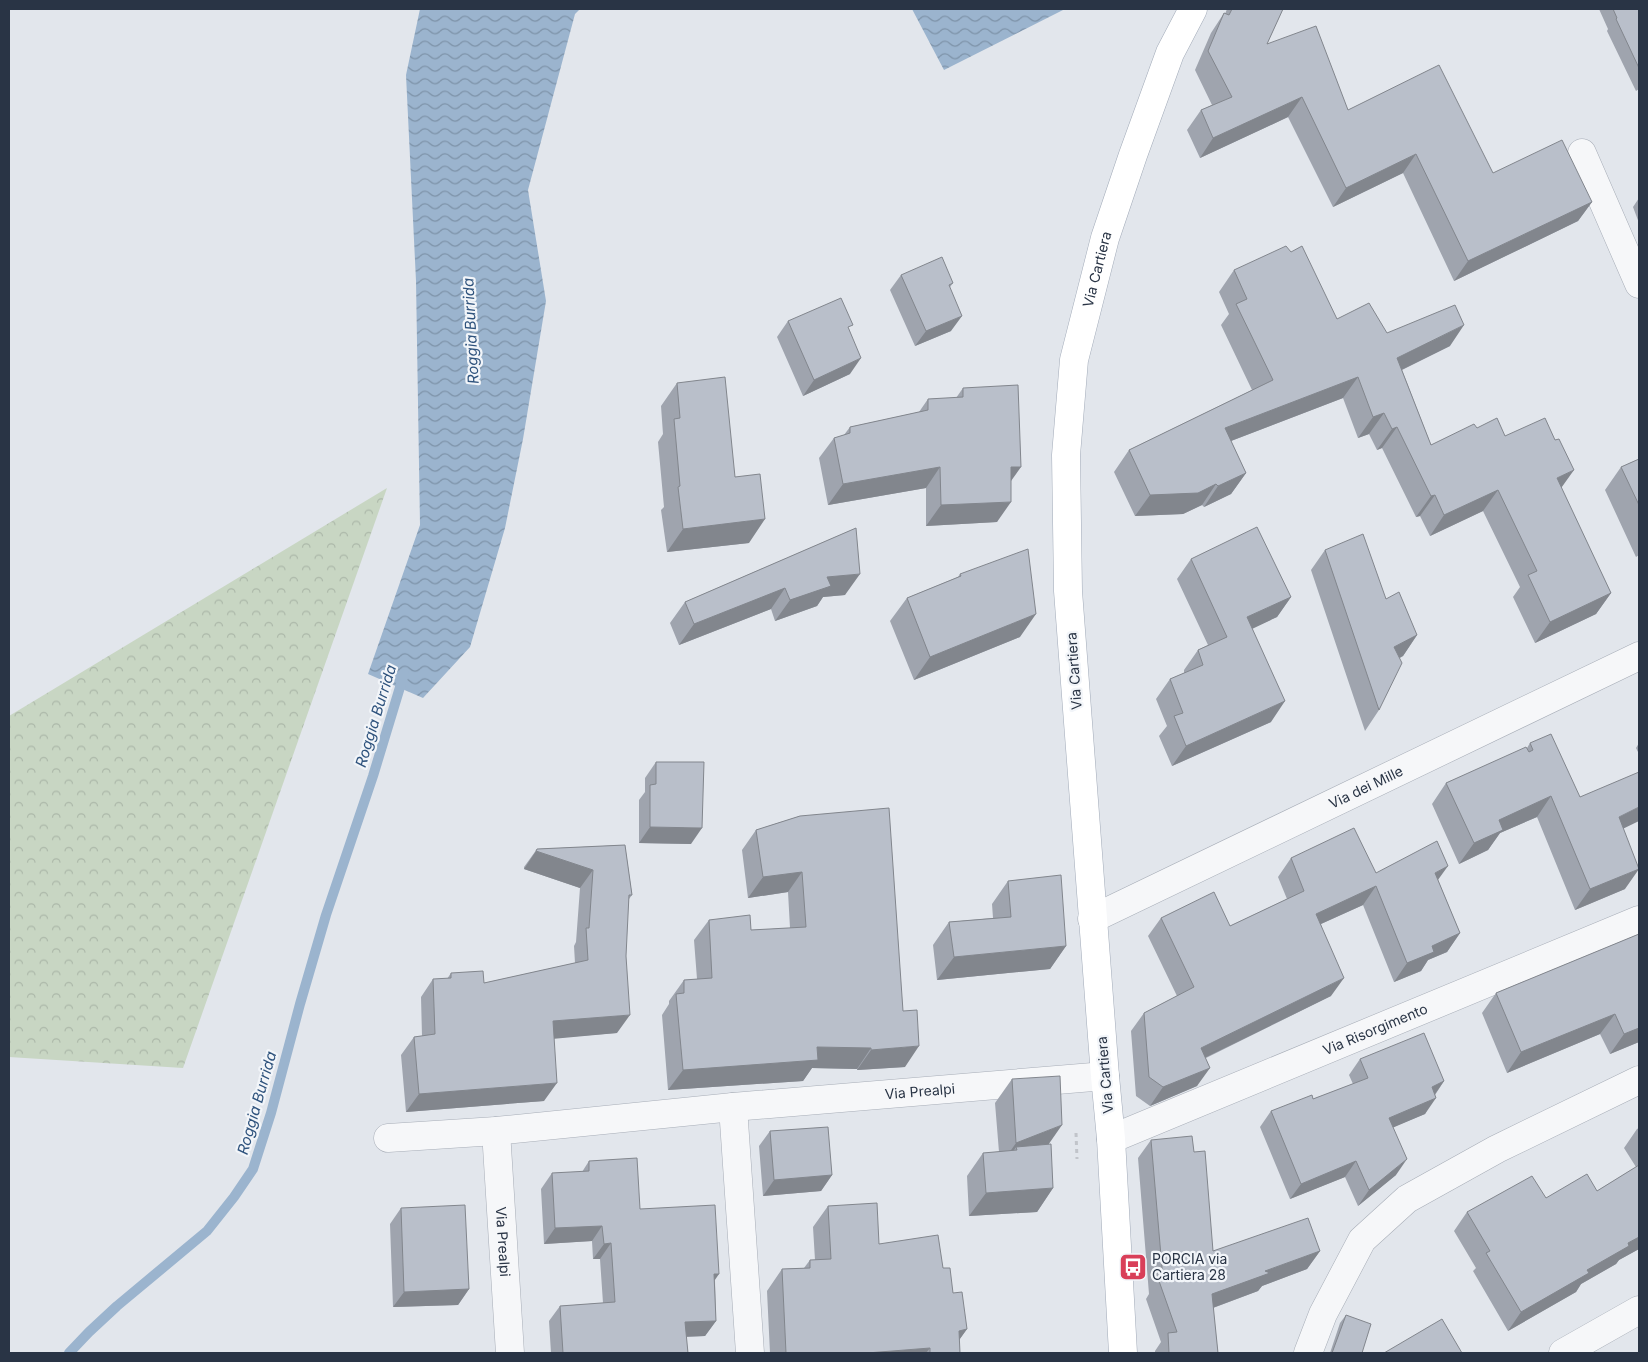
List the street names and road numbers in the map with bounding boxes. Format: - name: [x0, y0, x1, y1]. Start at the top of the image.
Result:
- street label: Via Cartiera: [1079, 229, 1115, 309]
- street label: Via Cartiera: [1062, 632, 1085, 710]
- street label: Via dei Mille: [1326, 762, 1405, 812]
- street label: Via Risorgimento: [1320, 1000, 1430, 1058]
- street label: Via Cartiera: [1093, 1036, 1116, 1114]
- street label: Via Prealpi: [884, 1080, 956, 1102]
- street label: Via Prealpi: [493, 1206, 514, 1277]

